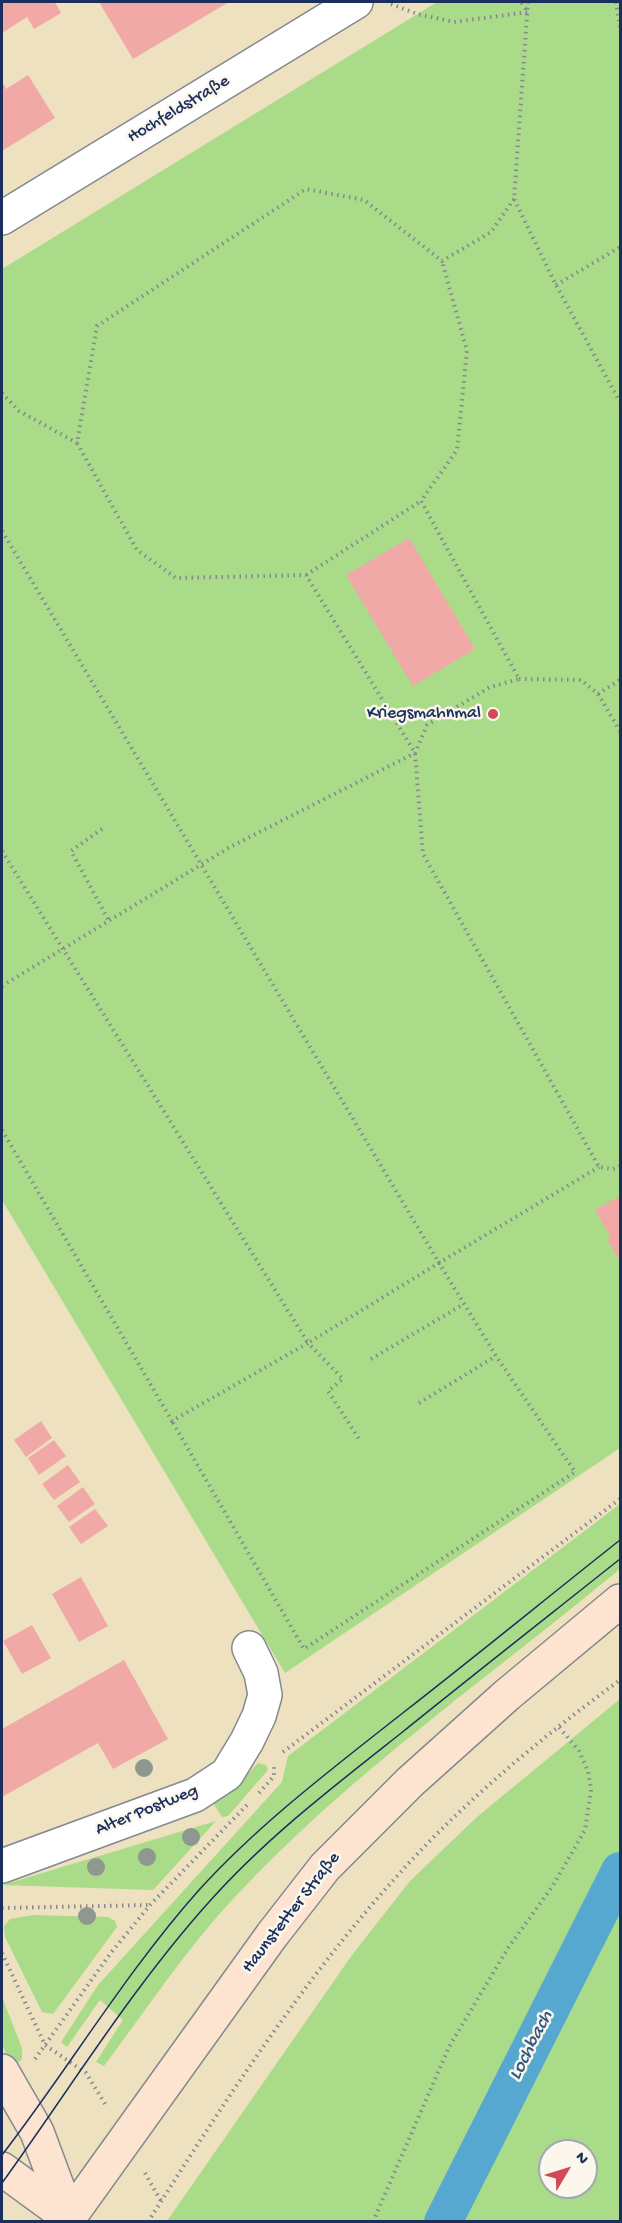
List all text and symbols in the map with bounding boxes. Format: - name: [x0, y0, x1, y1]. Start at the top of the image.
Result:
- street label: Hochfeldstraße: [124, 71, 234, 149]
- place label: Kriegsmahnmal: [367, 703, 481, 725]
- marker: Kriegsmahnmal: [486, 707, 500, 721]
- street label: Alter Postweg: [93, 1781, 201, 1841]
- street label: Haunstetter Straße: [238, 1848, 346, 1978]
- water label: Lochbach: [504, 2007, 560, 2085]
- north arrow: [538, 2139, 598, 2199]
- text: N: [570, 2149, 592, 2169]

